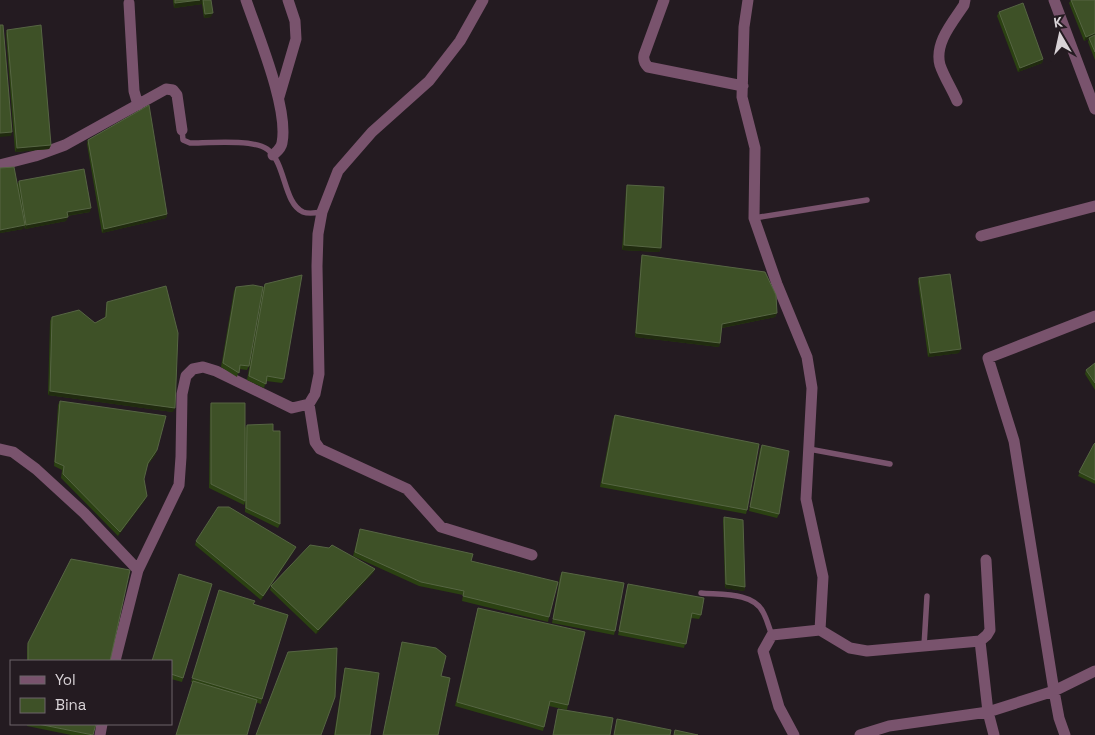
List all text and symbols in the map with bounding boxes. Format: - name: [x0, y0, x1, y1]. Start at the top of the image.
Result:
- north arrow: [1035, 10, 1085, 60]
- text: K: [1052, 13, 1064, 32]
- legend: [10, 660, 172, 725]
- text: Yol: [55, 670, 76, 689]
- text: Bina: [55, 695, 87, 714]

